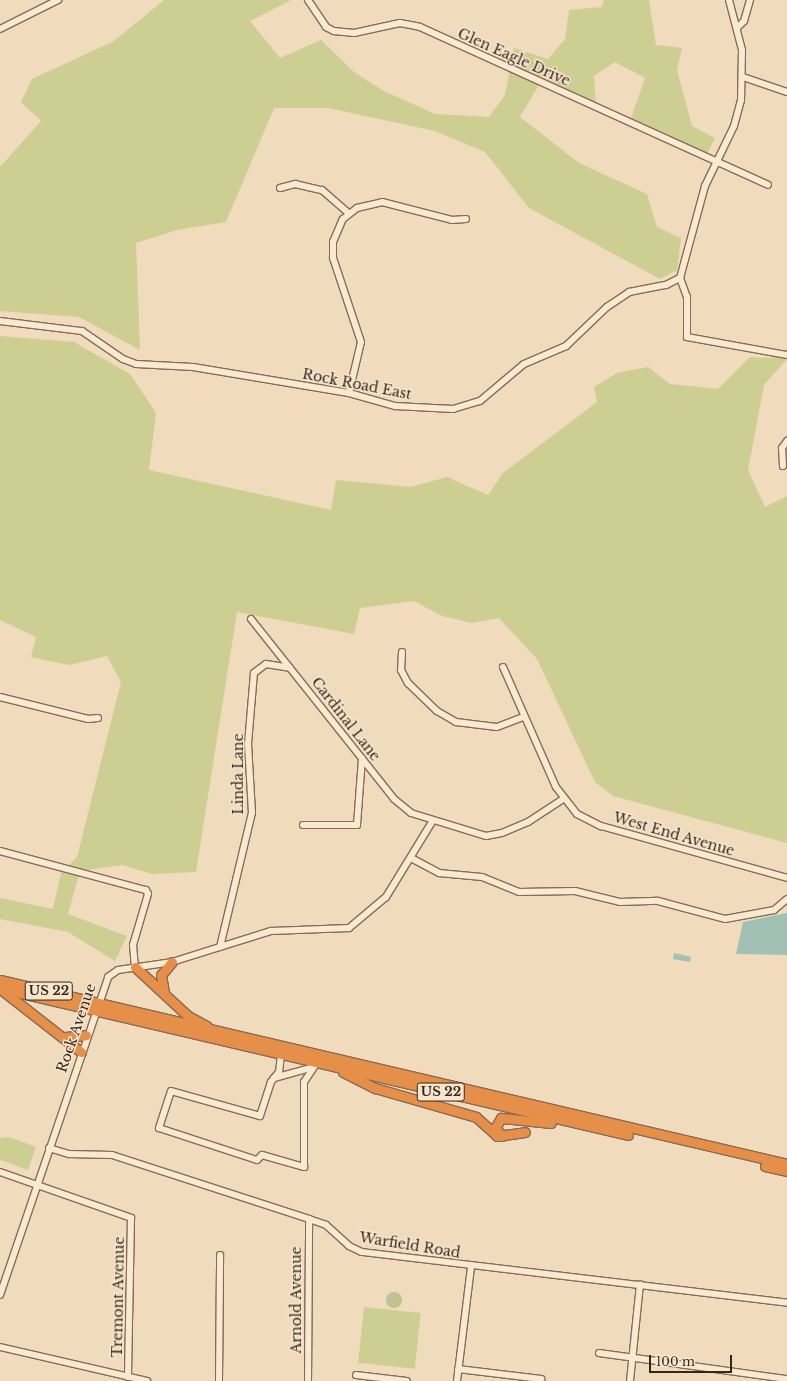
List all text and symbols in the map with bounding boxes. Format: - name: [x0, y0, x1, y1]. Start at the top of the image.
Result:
- street label: Glen Eagle Drive: [455, 25, 573, 89]
- street label: Rock Road East: [301, 365, 413, 403]
- street label: Cardinal Lane: [308, 674, 384, 764]
- street label: Linda Lane: [230, 733, 246, 815]
- street label: West End Avenue: [611, 809, 737, 859]
- road number: US 22: [24, 980, 74, 1002]
- street label: Rock Avenue: [53, 981, 99, 1075]
- road number: US 22: [416, 1081, 466, 1103]
- street label: Warfield Road: [358, 1229, 462, 1261]
- street label: Tremont Avenue: [109, 1236, 127, 1358]
- street label: Arnold Avenue: [288, 1246, 304, 1354]
- scale bar: [651, 1347, 734, 1373]
- text: 100 m: [656, 1354, 695, 1369]

